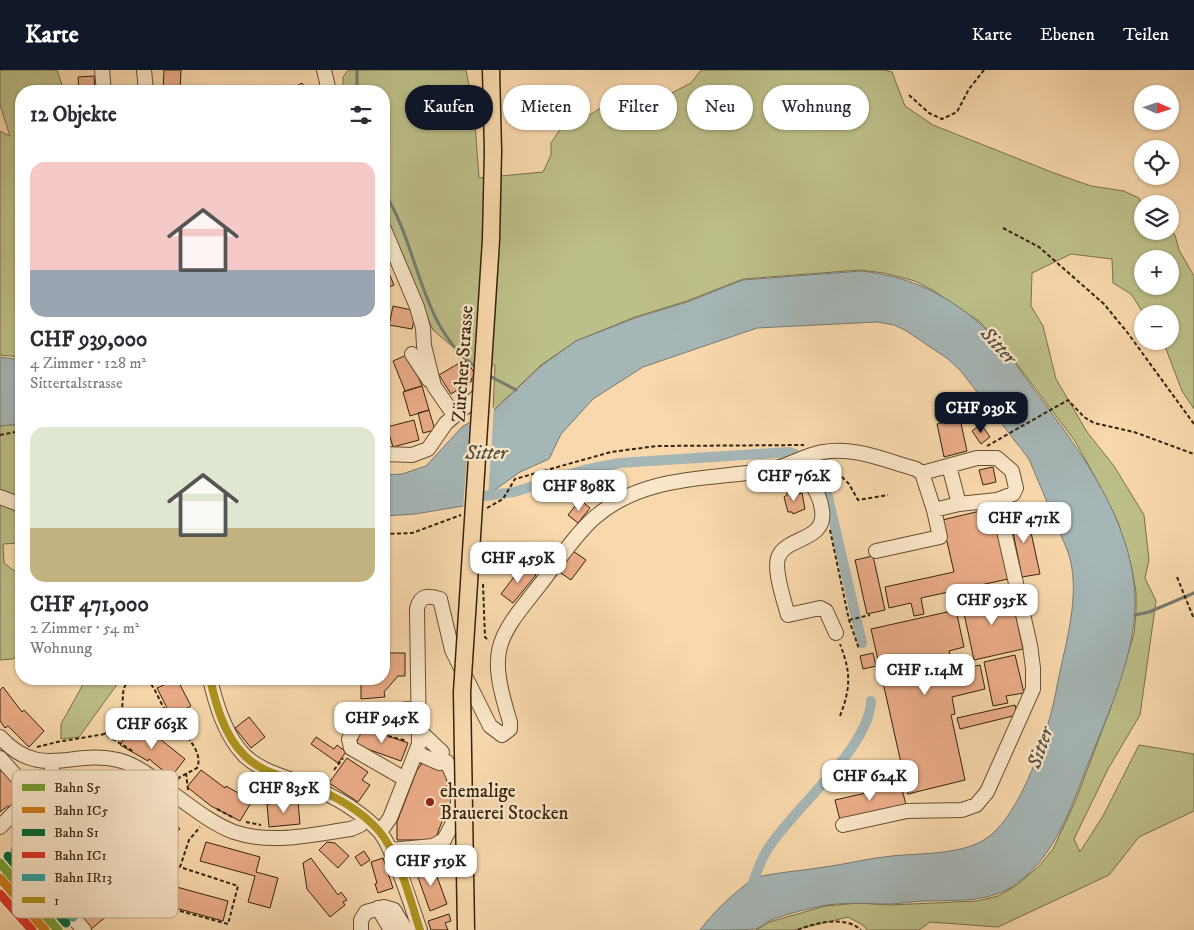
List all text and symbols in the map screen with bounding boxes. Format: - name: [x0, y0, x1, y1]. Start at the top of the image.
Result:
- text: Karte: [25, 20, 79, 50]
- text: Karte: [972, 24, 1012, 46]
- text: Ebenen: [1040, 24, 1095, 46]
- text: Teilen: [1123, 24, 1169, 46]
- chip: Kaufen: [405, 85, 493, 130]
- chip: Mieten: [503, 85, 590, 130]
- chip: Filter: [600, 85, 677, 130]
- chip: Neu: [687, 85, 753, 130]
- chip: Wohnung: [763, 85, 869, 130]
- north arrow: [1134, 85, 1179, 130]
- map controls: [1134, 85, 1179, 350]
- icon: filters: [347, 101, 375, 129]
- text: 12 Objekte: [30, 102, 117, 128]
- button: locate: [1134, 140, 1179, 185]
- icon: home: [158, 195, 248, 285]
- button: layers: [1134, 195, 1179, 240]
- button: +: [1134, 250, 1179, 295]
- street label: Zürcher Strasse: [447, 305, 479, 423]
- button: −: [1134, 305, 1179, 350]
- water label: Sitter: [974, 321, 1023, 371]
- text: CHF 939,000: [30, 327, 147, 353]
- text: 4 Zimmer · 128 m²: [30, 353, 146, 373]
- text: Sittertalstrasse: [30, 373, 123, 393]
- pin: CHF 939K: [929, 392, 1033, 434]
- text: CHF 939K: [946, 398, 1016, 418]
- water label: Sitter: [464, 441, 509, 466]
- icon: home: [158, 460, 248, 550]
- pin: CHF 762K: [742, 460, 846, 502]
- text: CHF 762K: [757, 466, 831, 486]
- pin: CHF 898K: [527, 470, 631, 512]
- text: CHF 898K: [543, 476, 615, 496]
- pin: CHF 471K: [972, 502, 1076, 544]
- text: CHF 471K: [988, 508, 1060, 528]
- pin: CHF 459K: [466, 542, 570, 584]
- text: CHF 459K: [481, 548, 555, 568]
- pin: CHF 935K: [940, 584, 1044, 626]
- text: CHF 935K: [957, 590, 1027, 610]
- text: CHF 471,000: [30, 592, 149, 618]
- text: 2 Zimmer · 54 m²: [30, 618, 139, 638]
- text: Wohnung: [30, 638, 92, 658]
- pin: CHF 1.14M: [868, 654, 982, 696]
- text: CHF 1.14M: [887, 660, 963, 680]
- pin: CHF 945K: [330, 702, 434, 744]
- pin: CHF 663K: [100, 708, 204, 750]
- text: CHF 945K: [345, 708, 419, 728]
- text: CHF 663K: [116, 714, 188, 734]
- water label: Sitter: [1022, 722, 1060, 773]
- pin: CHF 624K: [818, 760, 922, 802]
- text: CHF 624K: [833, 766, 907, 786]
- legend: [12, 770, 178, 918]
- pin: CHF 835K: [232, 772, 336, 814]
- text: CHF 835K: [249, 778, 319, 798]
- text: Bahn S5: [54, 779, 101, 797]
- place label: ehemalige Brauerei Stocken: [440, 780, 569, 825]
- marker: ehemalige Brauerei Stocken: [424, 796, 436, 808]
- text: Bahn IC5: [54, 802, 108, 820]
- text: Bahn S1: [54, 824, 99, 842]
- pin: CHF 519K: [379, 844, 483, 887]
- text: Bahn IC1: [54, 847, 107, 865]
- text: CHF 519K: [396, 851, 466, 871]
- text: Bahn IR13: [54, 869, 112, 887]
- text: 1: [54, 892, 59, 910]

